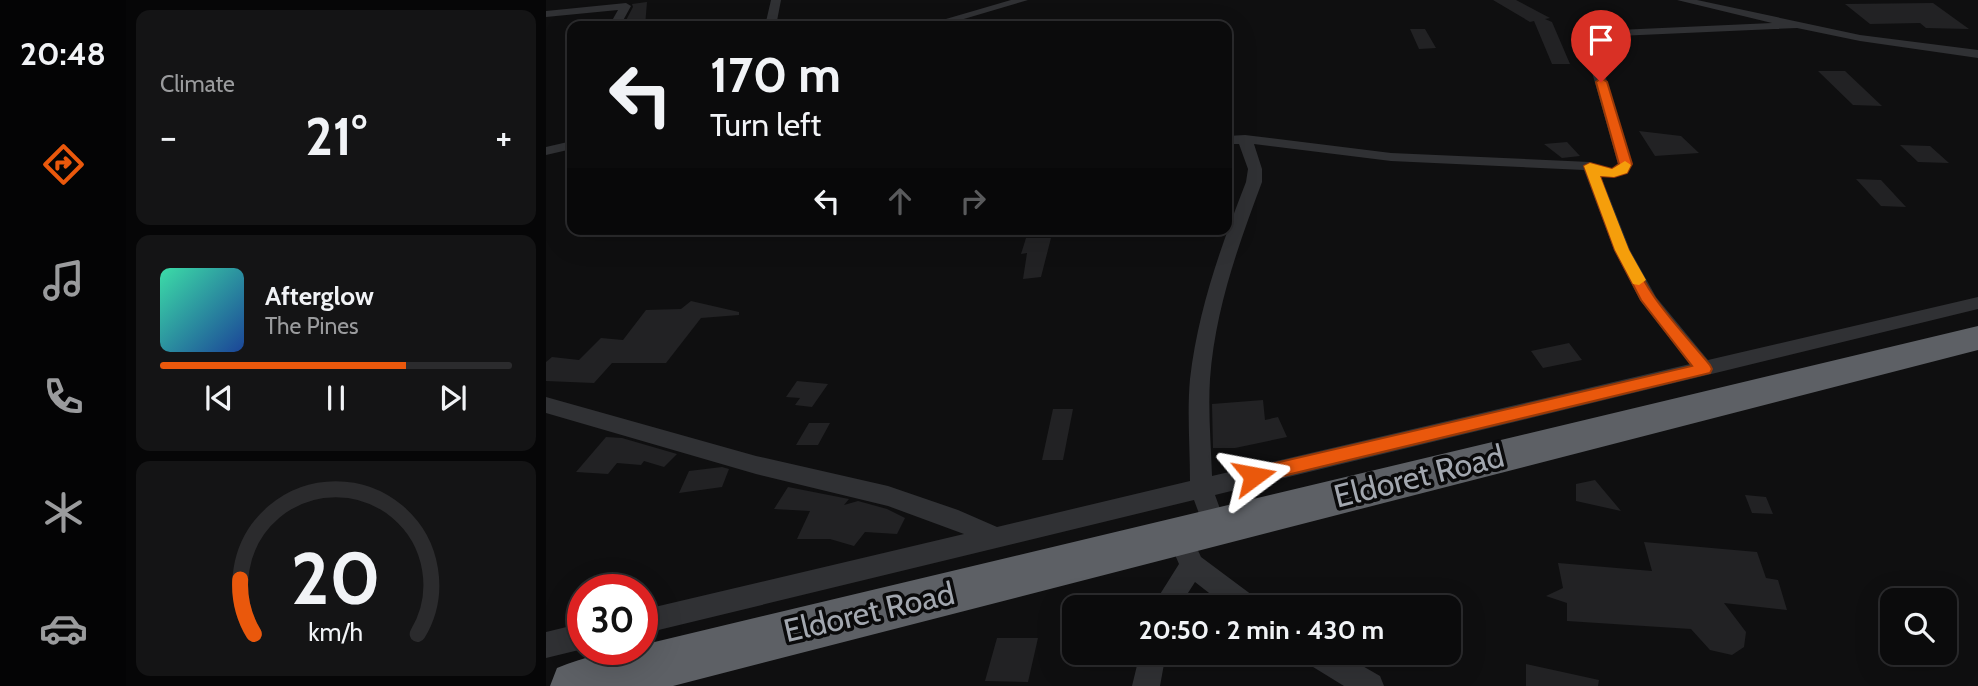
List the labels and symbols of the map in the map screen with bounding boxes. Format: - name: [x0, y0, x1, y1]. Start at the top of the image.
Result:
- pin: [1571, 10, 1631, 82]
- street label: Eldoret Road: [1330, 436, 1508, 515]
- position arrow: [1217, 439, 1291, 513]
- street label: Eldoret Road: [780, 573, 958, 650]
- speed limit sign: 30: [567, 574, 658, 665]

